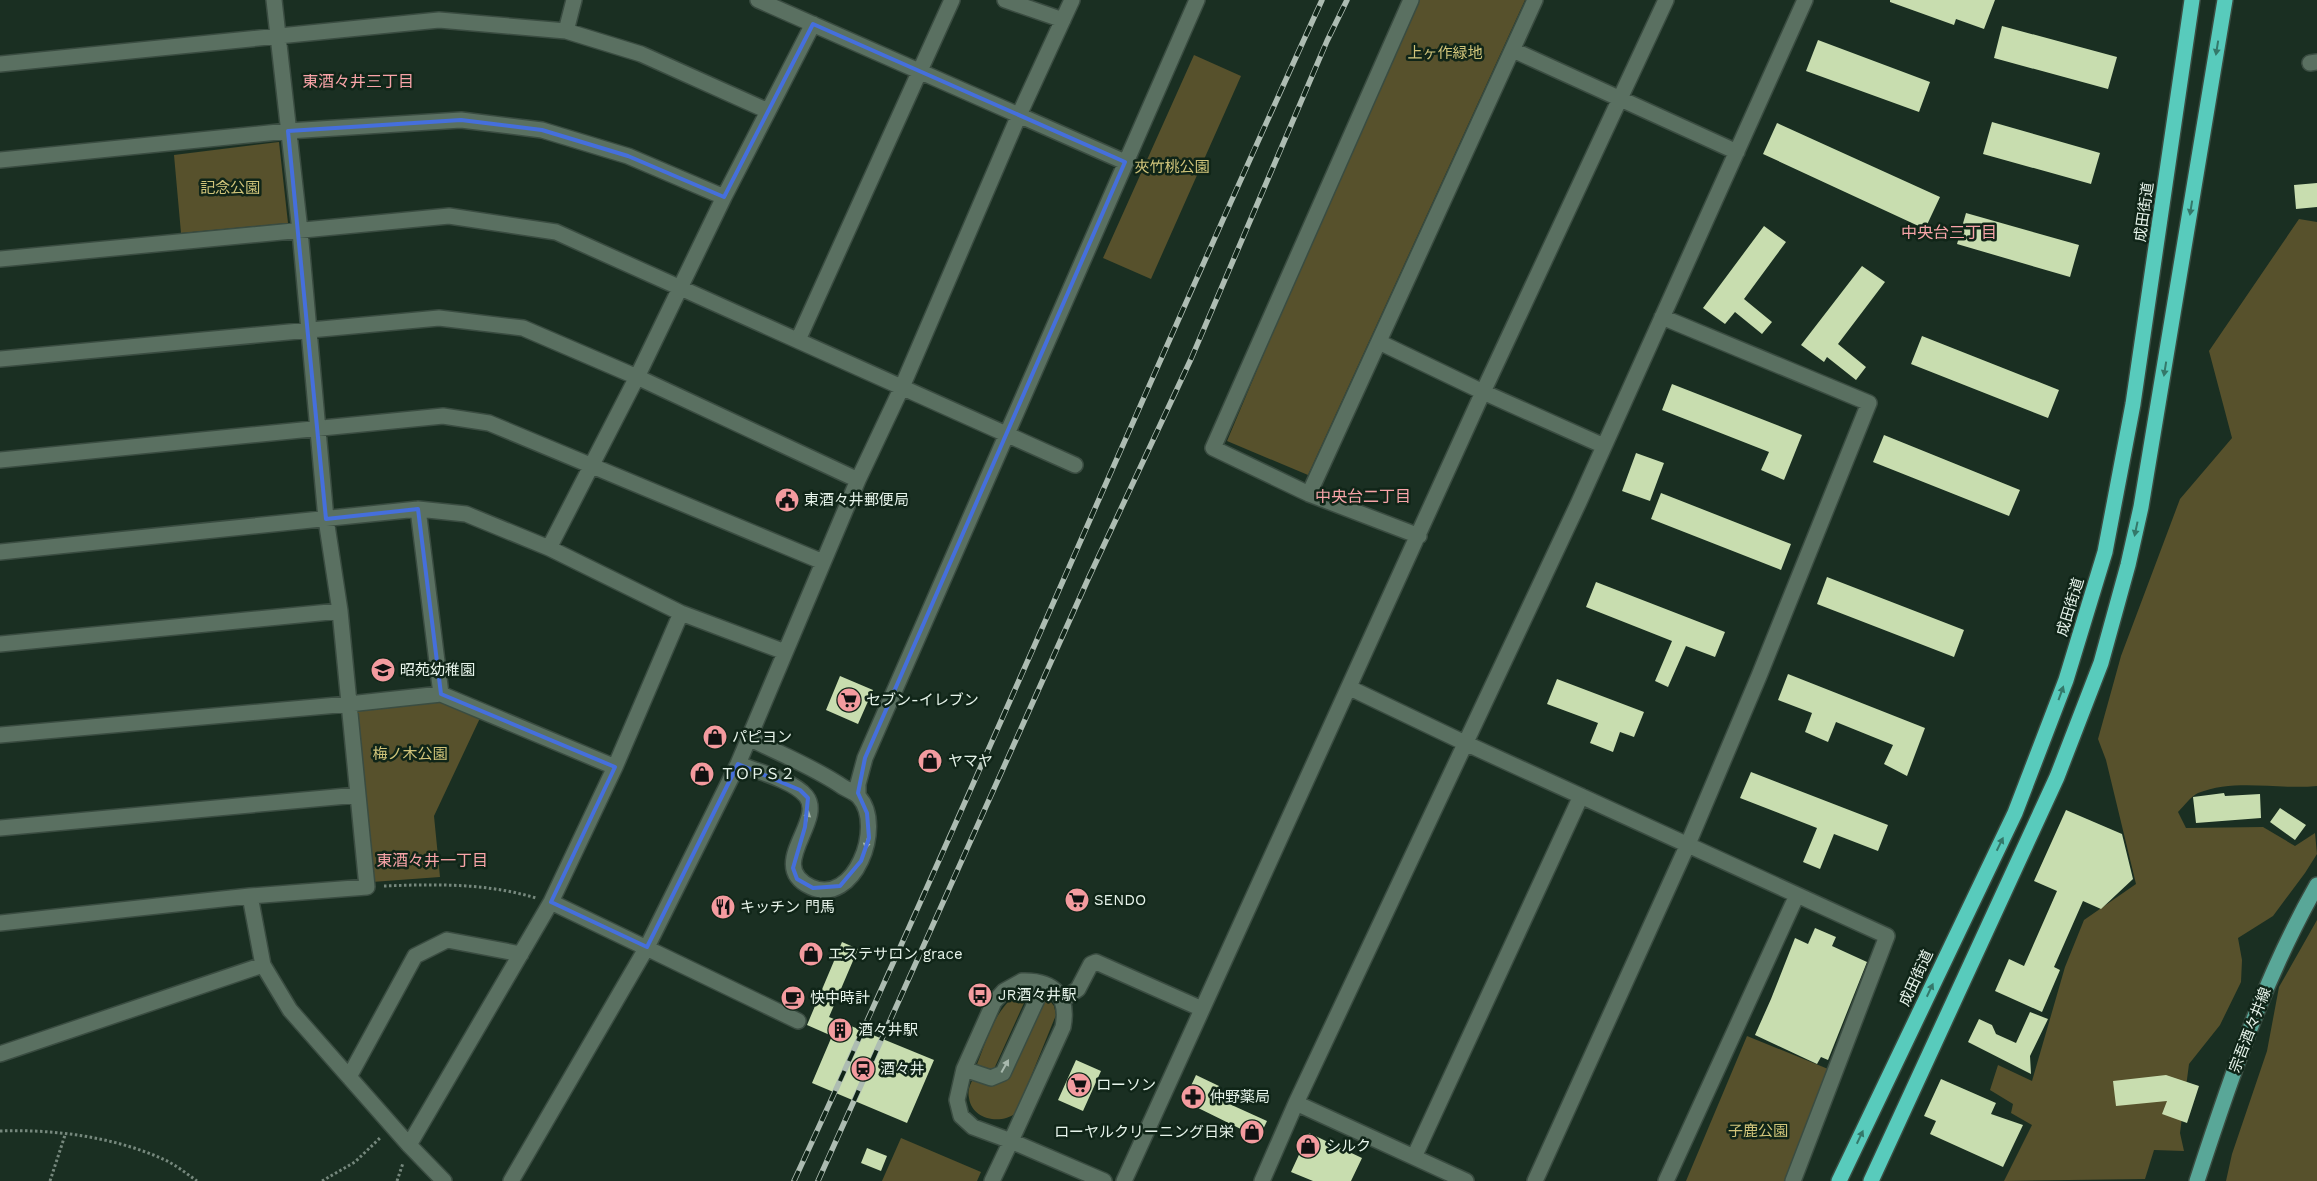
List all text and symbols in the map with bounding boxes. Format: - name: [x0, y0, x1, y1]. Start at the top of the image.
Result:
- one-way arrow: [2213, 40, 2221, 56]
- park label: 上ヶ作緑地: [1407, 44, 1483, 62]
- district label: 東酒々井三丁目: [302, 72, 414, 91]
- park label: 夾竹桃公園: [1134, 158, 1210, 176]
- park label: 記念公園: [200, 179, 260, 197]
- street label: 成田街道: [2131, 181, 2157, 243]
- one-way arrow: [2187, 201, 2195, 217]
- district label: 中央台三丁目: [1901, 223, 1997, 242]
- one-way arrow: [2160, 361, 2168, 377]
- public building icon: 東酒々井郵便局: [774, 487, 800, 513]
- district label: 中央台二丁目: [1315, 487, 1411, 506]
- place label: 東酒々井郵便局: [804, 491, 909, 509]
- one-way arrow: [2132, 521, 2140, 536]
- street label: 成田街道: [2053, 576, 2087, 638]
- school or university icon: 昭苑幼稚園: [370, 657, 396, 683]
- place label: 昭苑幼稚園: [400, 661, 475, 679]
- one-way arrow: [2057, 685, 2065, 700]
- supermarket icon: セブン-イレブン: [836, 687, 862, 713]
- place label: セブン-イレブン: [866, 691, 979, 709]
- shop icon: パピヨン: [702, 724, 728, 750]
- place label: パピヨン: [732, 728, 792, 746]
- park label: 梅ノ木公園: [372, 745, 448, 763]
- shop icon: ヤマヤ: [917, 748, 943, 774]
- place label: ヤマヤ: [948, 752, 993, 770]
- shop icon: ＴＯＰＳ２: [689, 761, 715, 787]
- place label: ＴＯＰＳ２: [720, 765, 795, 783]
- one-way arrow: [803, 811, 811, 826]
- one-way arrow: [863, 834, 871, 849]
- one-way arrow: [1997, 837, 2005, 851]
- district label: 東酒々井一丁目: [376, 851, 488, 870]
- supermarket icon: SENDO: [1064, 887, 1090, 913]
- place label: SENDO: [1094, 891, 1146, 909]
- restaurant icon: キッチン 門馬: [710, 894, 736, 920]
- place label: キッチン 門馬: [740, 898, 835, 916]
- shop icon: エステサロン grace: [798, 941, 824, 967]
- place label: エステサロン grace: [828, 945, 963, 963]
- street label: 成田街道: [1895, 947, 1937, 1009]
- bus stop icon: JR酒々井駅: [967, 982, 993, 1008]
- one-way arrow: [1926, 983, 1934, 997]
- cafe icon: 快中時計: [780, 985, 806, 1011]
- street label: 宗吾酒々井線: [2225, 985, 2275, 1075]
- place label: JR酒々井駅: [998, 986, 1076, 1004]
- place label: 快中時計: [810, 989, 870, 1007]
- building icon: 酒々井駅: [827, 1017, 853, 1043]
- place label: 酒々井駅: [858, 1021, 918, 1039]
- station icon: 酒々井: [850, 1056, 876, 1082]
- one-way arrow: [1001, 1059, 1009, 1074]
- place label: 酒々井: [880, 1060, 925, 1078]
- supermarket icon: ローソン: [1066, 1072, 1092, 1098]
- place label: ローソン: [1096, 1076, 1156, 1094]
- pharmacy icon: 仲野薬局: [1180, 1084, 1206, 1110]
- place label: 仲野薬局: [1210, 1088, 1270, 1106]
- shop icon: ローヤルクリーニング日栄: [1239, 1119, 1265, 1145]
- park label: 子鹿公園: [1728, 1122, 1788, 1140]
- place label: ローヤルクリーニング日栄: [1054, 1123, 1234, 1141]
- one-way arrow: [1856, 1130, 1864, 1144]
- shop icon: シルク: [1295, 1133, 1321, 1159]
- place label: シルク: [1326, 1137, 1371, 1155]

